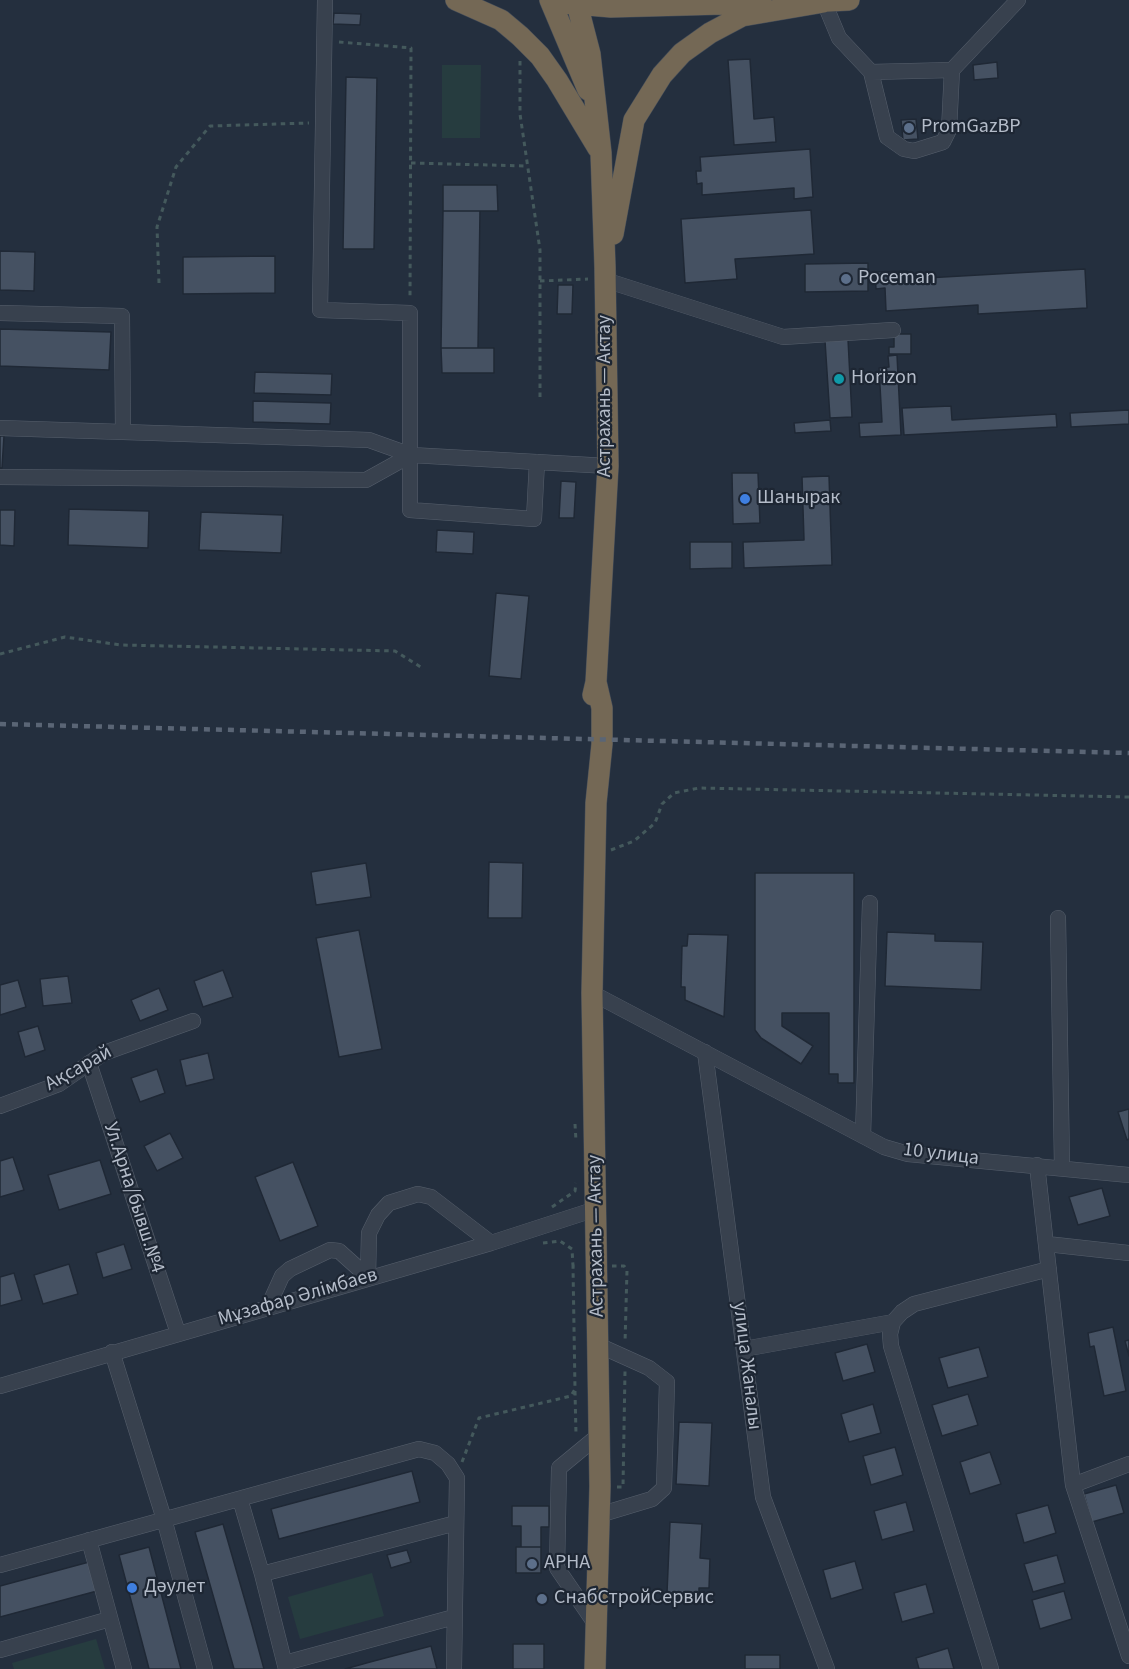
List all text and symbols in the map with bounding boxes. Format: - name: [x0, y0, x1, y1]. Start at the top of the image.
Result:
- place label: PromGazBP: [921, 116, 1020, 140]
- marker: PromGazBP: [902, 121, 916, 135]
- place label: Poceman: [858, 267, 936, 291]
- marker: Poceman: [839, 272, 853, 286]
- street label: Астрахань — Актау: [594, 315, 618, 477]
- place label: Horizon: [851, 367, 917, 391]
- marker: Horizon: [832, 372, 846, 386]
- place label: Шанырак: [757, 487, 840, 511]
- marker: Шанырак: [738, 492, 752, 506]
- street label: Ақсарай: [41, 1041, 117, 1097]
- street label: Ул.Арна/бывш.№4: [97, 1120, 169, 1276]
- street label: 10 улица: [902, 1138, 980, 1172]
- street label: Астрахань — Актау: [584, 1155, 610, 1317]
- street label: Мұзафар Әлімбаев: [216, 1264, 380, 1332]
- street label: улица Жаналы: [726, 1301, 766, 1431]
- place label: АРНА: [544, 1552, 590, 1576]
- marker: АРНА: [525, 1557, 539, 1571]
- place label: Дәулет: [144, 1576, 205, 1600]
- marker: Дәулет: [125, 1581, 139, 1595]
- place label: СнабСтройСервис: [554, 1587, 714, 1611]
- marker: СнабСтройСервис: [535, 1592, 549, 1606]

